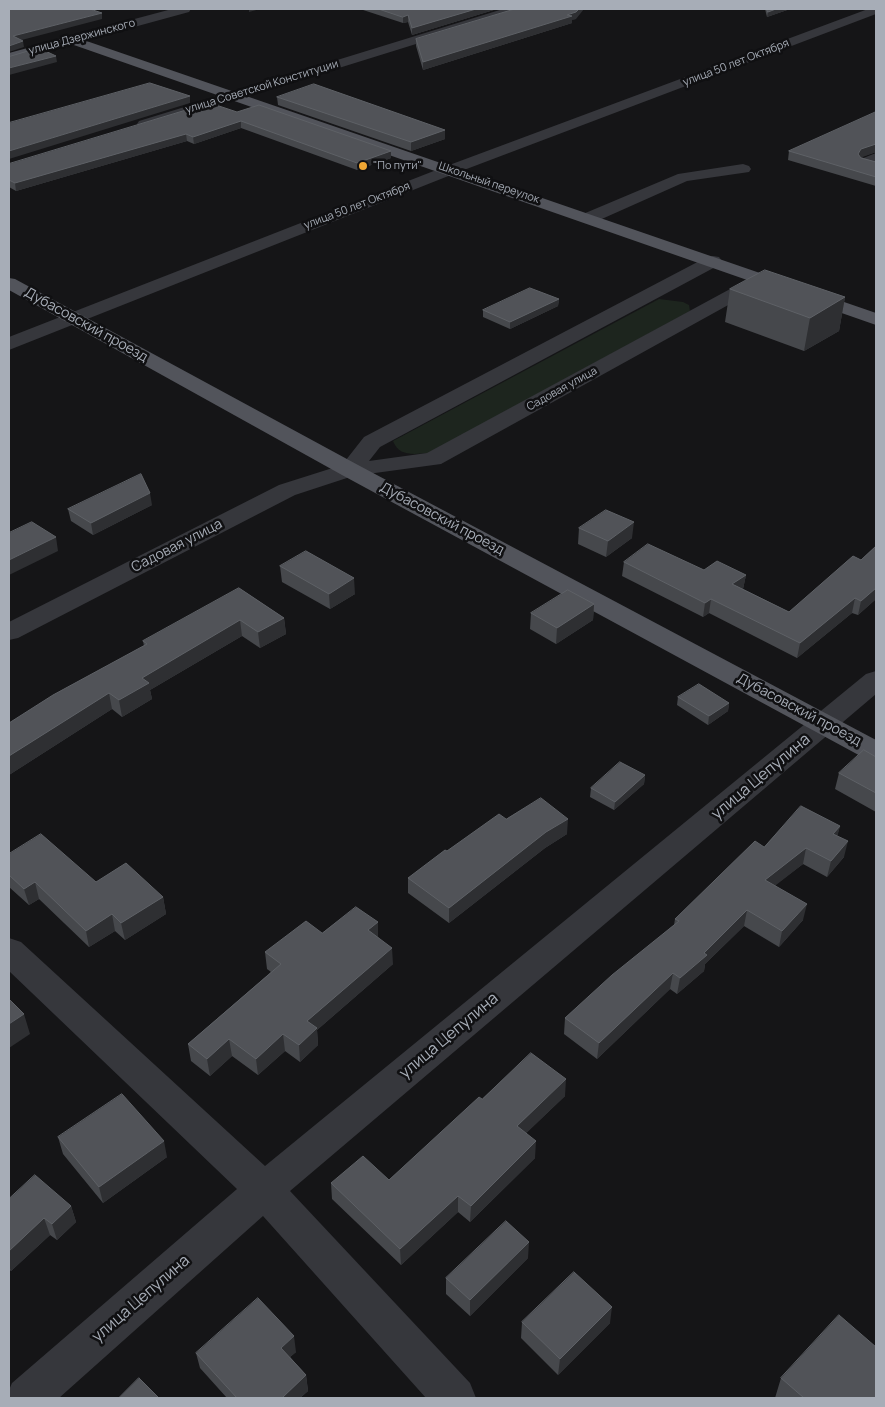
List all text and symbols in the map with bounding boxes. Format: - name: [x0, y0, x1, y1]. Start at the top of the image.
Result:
- street label: улица Дзержинского: [27, 16, 137, 58]
- street label: улица 50 лет Октября: [681, 37, 791, 89]
- street label: улица Советской Конституции: [184, 57, 340, 117]
- place label: "По пути": [373, 159, 422, 173]
- marker: "По пути": [357, 160, 369, 172]
- street label: Школьный переулок: [437, 160, 541, 206]
- street label: улица 50 лет Октября: [302, 180, 412, 232]
- street label: Дубасовский проезд: [21, 284, 151, 366]
- street label: Садовая улица: [525, 364, 599, 414]
- street label: Дубасовский проезд: [377, 479, 507, 559]
- street label: Садовая улица: [129, 516, 225, 576]
- street label: Дубасовский проезд: [734, 670, 864, 750]
- street label: улица Цепулина: [708, 730, 814, 824]
- street label: улица Цепулина: [396, 989, 502, 1083]
- street label: улица Цепулина: [88, 1251, 194, 1347]

